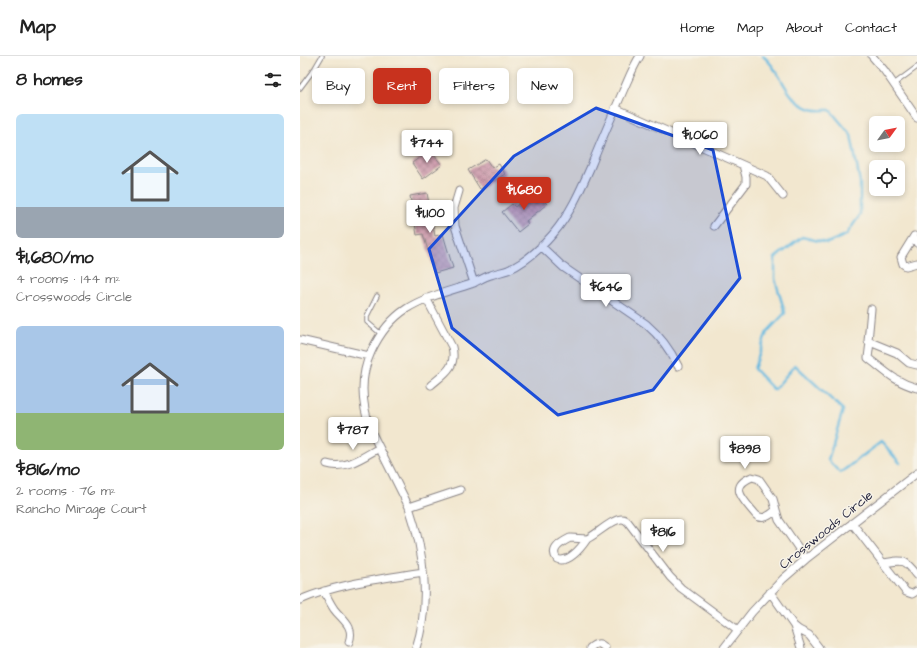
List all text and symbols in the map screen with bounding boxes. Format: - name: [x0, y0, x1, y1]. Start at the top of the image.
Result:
- text: Map: [20, 14, 56, 41]
- text: Home: [680, 18, 715, 38]
- text: Map: [737, 18, 763, 38]
- text: About: [785, 18, 823, 38]
- text: Contact: [845, 18, 897, 38]
- text: 8 homes: [16, 68, 83, 92]
- chip: Buy: [312, 68, 365, 104]
- chip: Rent: [373, 68, 431, 104]
- chip: Filters: [439, 68, 509, 104]
- chip: New: [517, 68, 573, 104]
- icon: filters: [262, 69, 284, 91]
- north arrow: [869, 116, 905, 152]
- map controls: [869, 116, 905, 196]
- pin: $1,060: [667, 122, 733, 156]
- text: $1,060: [682, 126, 718, 144]
- pin: $744: [403, 130, 451, 164]
- text: $744: [411, 134, 443, 152]
- icon: home: [114, 140, 186, 212]
- button: locate: [869, 160, 905, 196]
- pin: $1,680: [491, 177, 557, 211]
- text: $1,680: [506, 181, 542, 199]
- pin: $1,100: [397, 200, 463, 234]
- text: $1,100: [415, 204, 445, 222]
- text: $1,680/mo: [16, 246, 94, 270]
- text: 4 rooms · 144 m²: [16, 270, 120, 288]
- pin: $646: [582, 274, 630, 308]
- text: $646: [590, 278, 622, 296]
- text: Crosswoods Circle: [16, 288, 132, 306]
- icon: home: [114, 352, 186, 424]
- pin: $787: [329, 417, 377, 451]
- text: $787: [337, 421, 369, 439]
- pin: $898: [721, 436, 769, 470]
- text: $898: [729, 440, 761, 458]
- text: $816/mo: [16, 458, 80, 482]
- text: 2 rooms · 76 m²: [16, 482, 116, 500]
- street label: Crosswoods Circle: [775, 487, 877, 573]
- text: Rancho Mirage Court: [16, 500, 147, 518]
- pin: $816: [639, 519, 687, 553]
- text: $816: [650, 523, 676, 541]

